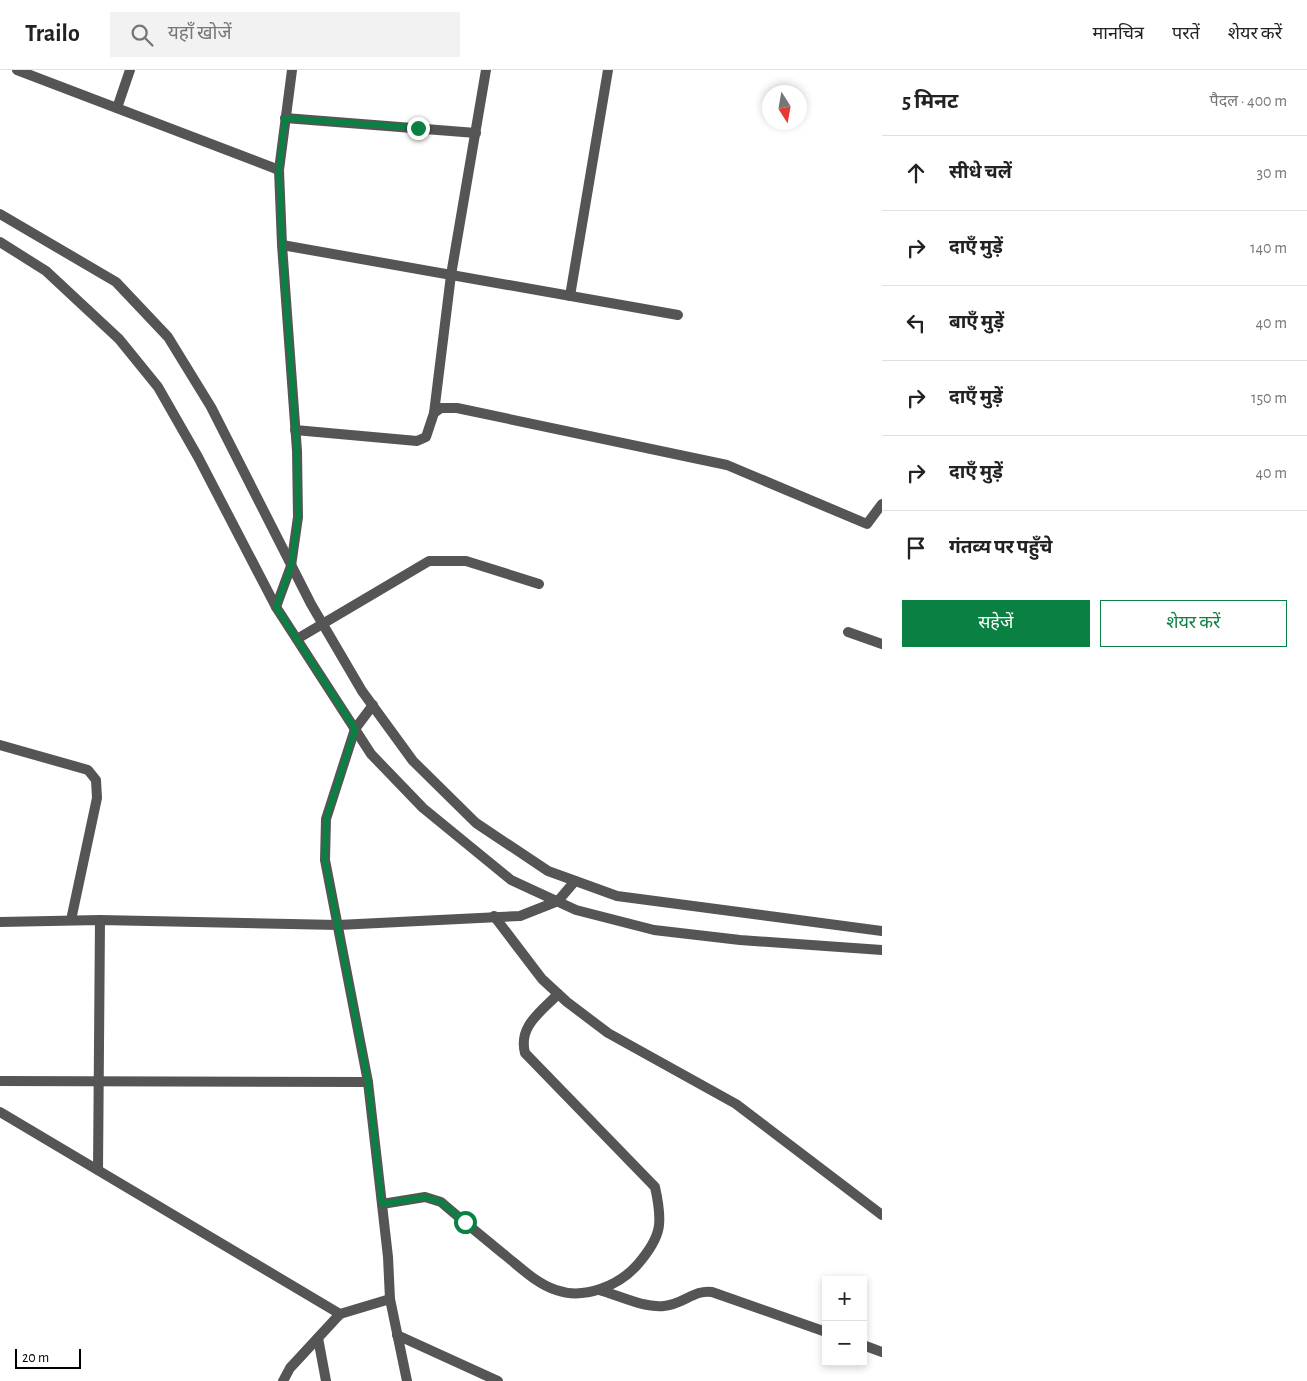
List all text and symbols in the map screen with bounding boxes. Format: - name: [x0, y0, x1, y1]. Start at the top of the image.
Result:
- search box: [110, 12, 460, 57]
- icon: search: [128, 21, 156, 49]
- text: Trailo: [25, 22, 80, 46]
- text: यहाँ खोजें: [168, 24, 232, 43]
- text: मानचित्र: [1092, 25, 1144, 43]
- text: परतें: [1172, 25, 1200, 43]
- text: शेयर करें: [1228, 25, 1282, 43]
- north arrow: [762, 85, 807, 130]
- text: 5 मिनट: [902, 91, 958, 112]
- text: पैदल · 400 m: [1210, 93, 1287, 109]
- route end: [407, 117, 430, 140]
- icon: ahead: [902, 159, 930, 187]
- text: सीधे चलें: [949, 163, 1012, 182]
- text: 30 m: [1257, 165, 1287, 181]
- icon: right: [902, 234, 930, 262]
- text: दाएँ मुड़ें: [949, 238, 1003, 257]
- text: 140 m: [1250, 240, 1287, 256]
- icon: left: [902, 309, 930, 337]
- text: बाएँ मुड़ें: [949, 313, 1004, 332]
- text: 40 m: [1255, 315, 1287, 331]
- icon: right: [902, 384, 930, 412]
- text: दाएँ मुड़ें: [949, 388, 1003, 407]
- text: 150 m: [1251, 390, 1287, 406]
- icon: right: [902, 459, 930, 487]
- text: दाएँ मुड़ें: [949, 463, 1003, 482]
- text: 40 m: [1255, 465, 1287, 481]
- icon: arrive: [902, 534, 930, 562]
- text: गंतव्य पर पहुँचे: [949, 538, 1052, 557]
- button: सहेजें: [902, 600, 1090, 647]
- button: शेयर करें: [1100, 600, 1287, 647]
- route start: [454, 1211, 477, 1234]
- map controls: [822, 1276, 867, 1366]
- button: +: [822, 1276, 867, 1321]
- button: −: [822, 1321, 867, 1366]
- scale bar: [15, 1346, 81, 1369]
- text: 20 m: [22, 1351, 49, 1365]

